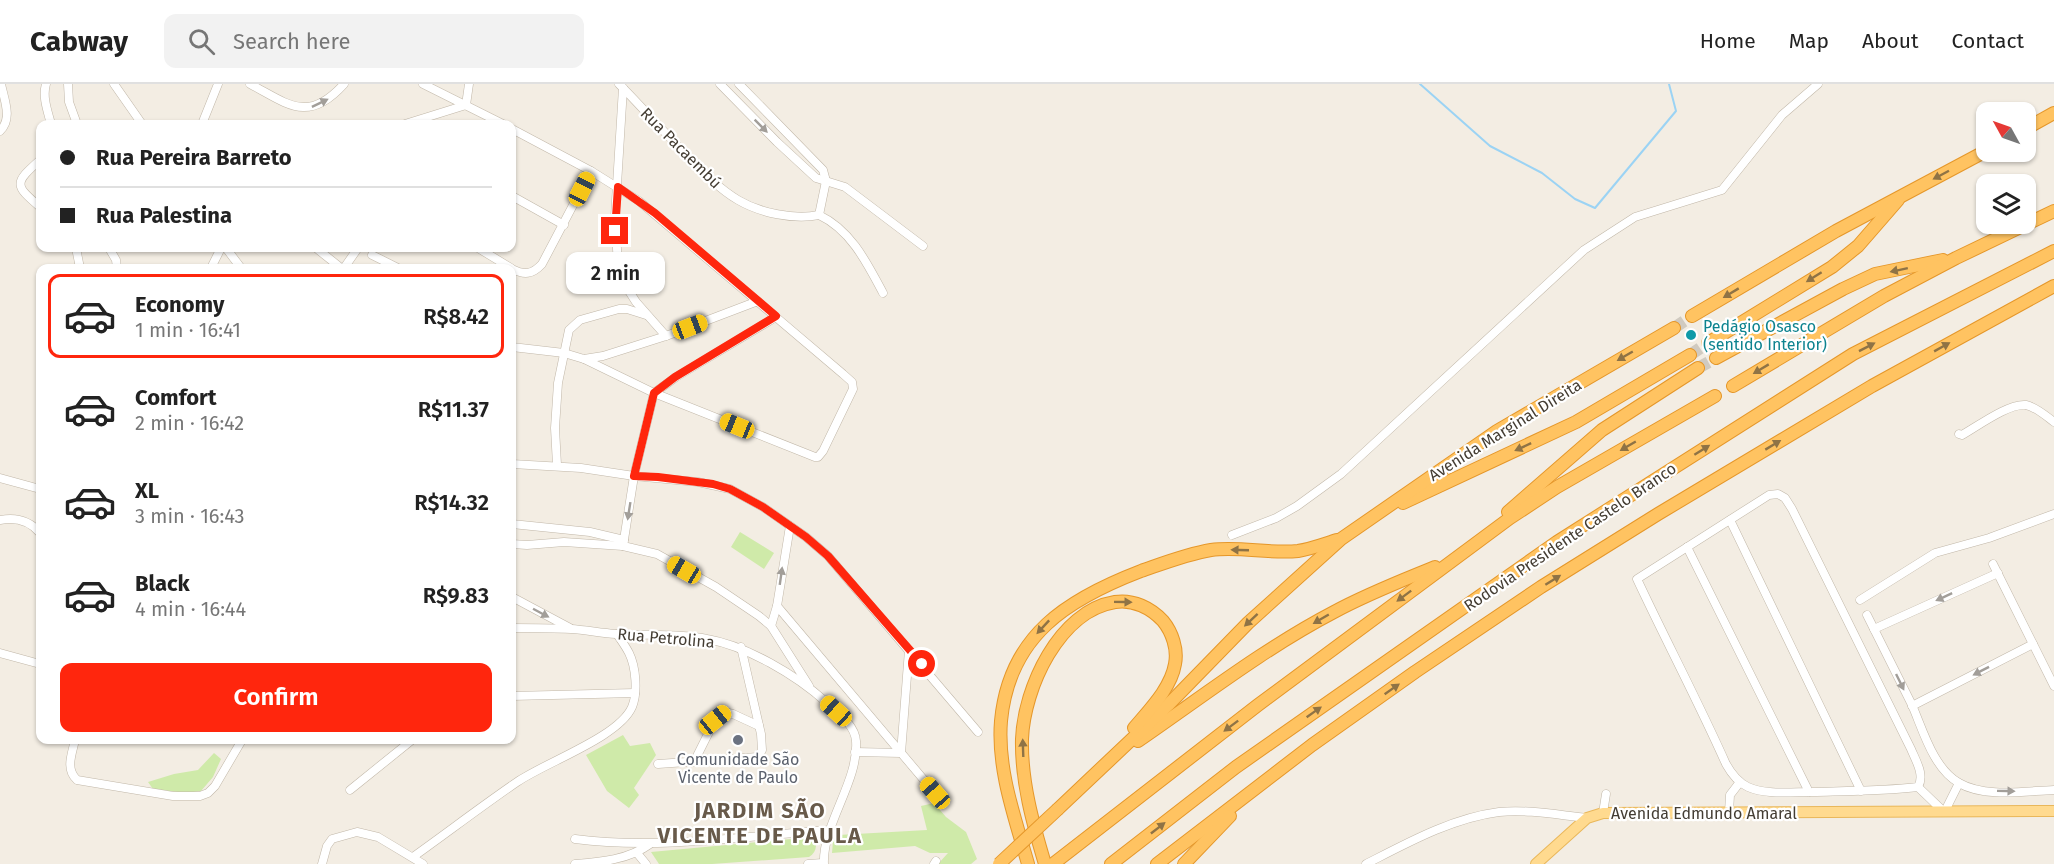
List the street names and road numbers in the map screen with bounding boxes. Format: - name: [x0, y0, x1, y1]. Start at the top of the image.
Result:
- street label: Rua Pacaembú: [637, 104, 725, 192]
- street label: Avenida Marginal Direita: [1425, 375, 1585, 485]
- street label: Rodovia Presidente Castelo Branco: [1460, 459, 1680, 615]
- street label: Rua Petrolina: [617, 624, 715, 652]
- street label: Avenida Edmundo Amaral: [1611, 804, 1797, 823]

